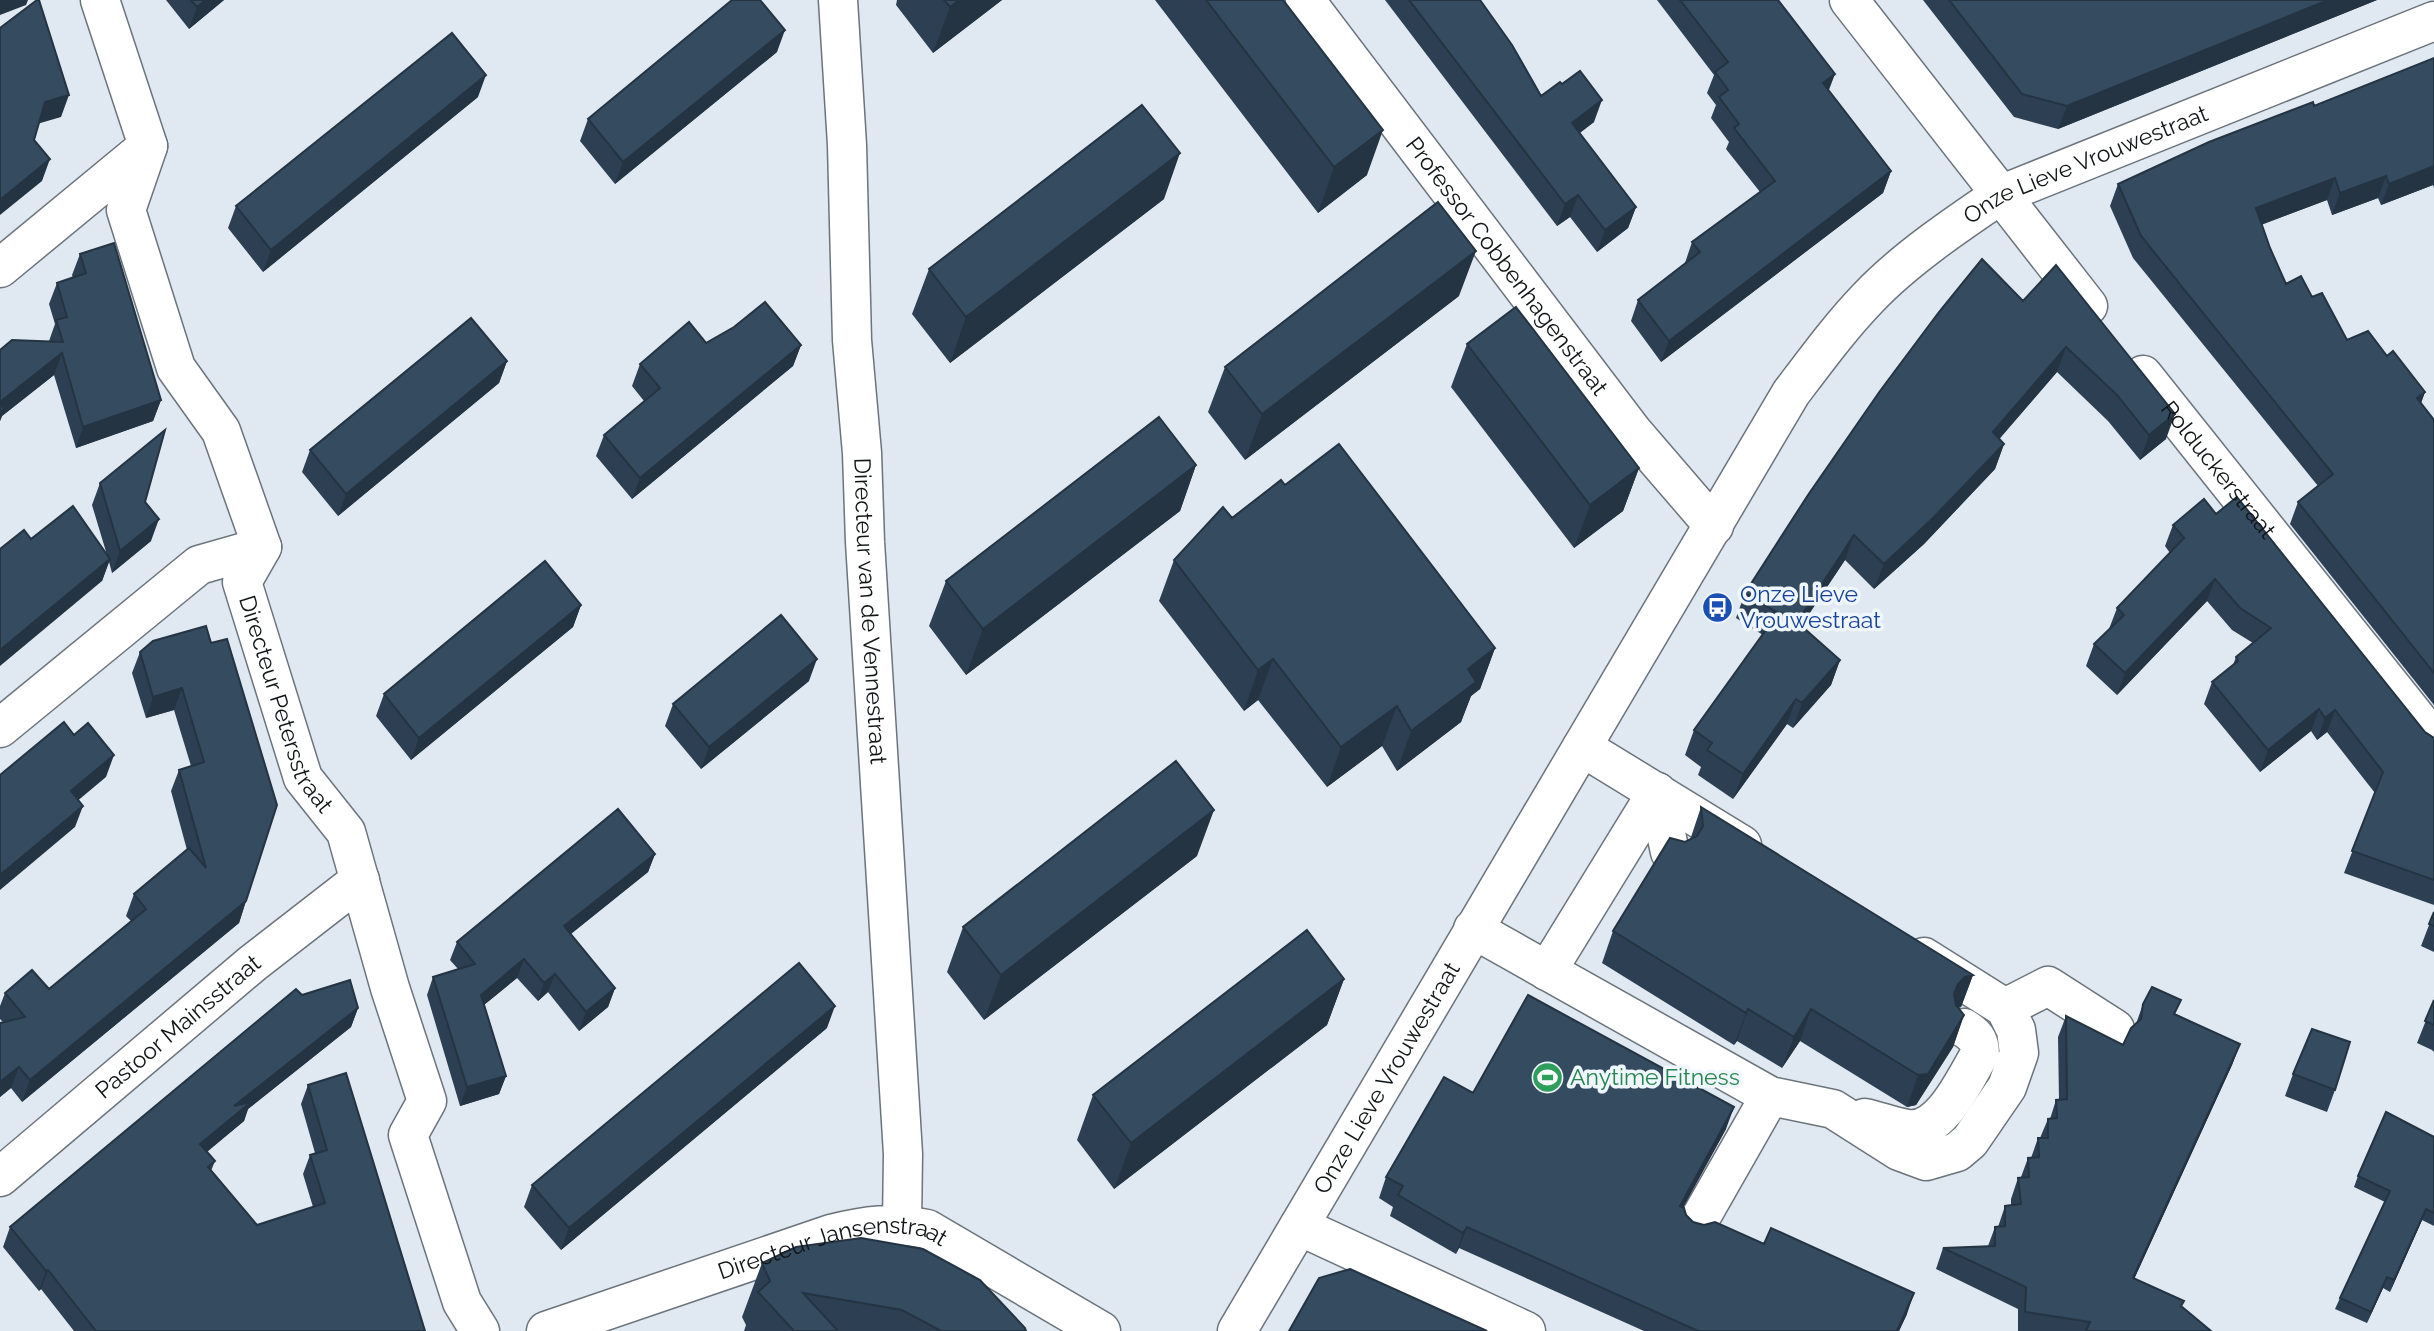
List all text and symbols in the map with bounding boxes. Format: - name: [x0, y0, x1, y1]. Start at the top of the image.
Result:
- street label: Onze Lieve Vrouwestraat: [1958, 99, 2212, 229]
- street label: Professor Cobbenhagenstraat: [1401, 131, 1614, 400]
- street label: Rolduckerstraat: [2156, 395, 2282, 544]
- street label: Directeur van de Vennestraat: [849, 457, 893, 765]
- place label: Onze Lieve Vrouwestraat: [1740, 580, 1881, 633]
- bus stop icon: Onze Lieve Vrouwestraat: [1700, 590, 1734, 624]
- street label: Directeur Petersstraat: [234, 592, 339, 818]
- street label: Pastoor Mainsstraat: [89, 948, 266, 1104]
- street label: Onze Lieve Vrouwestraat: [1307, 957, 1465, 1198]
- sports icon: Anytime Fitness: [1530, 1060, 1564, 1094]
- place label: Anytime Fitness: [1570, 1063, 1740, 1090]
- street label: Directeur Jansenstraat: [714, 1211, 953, 1285]

